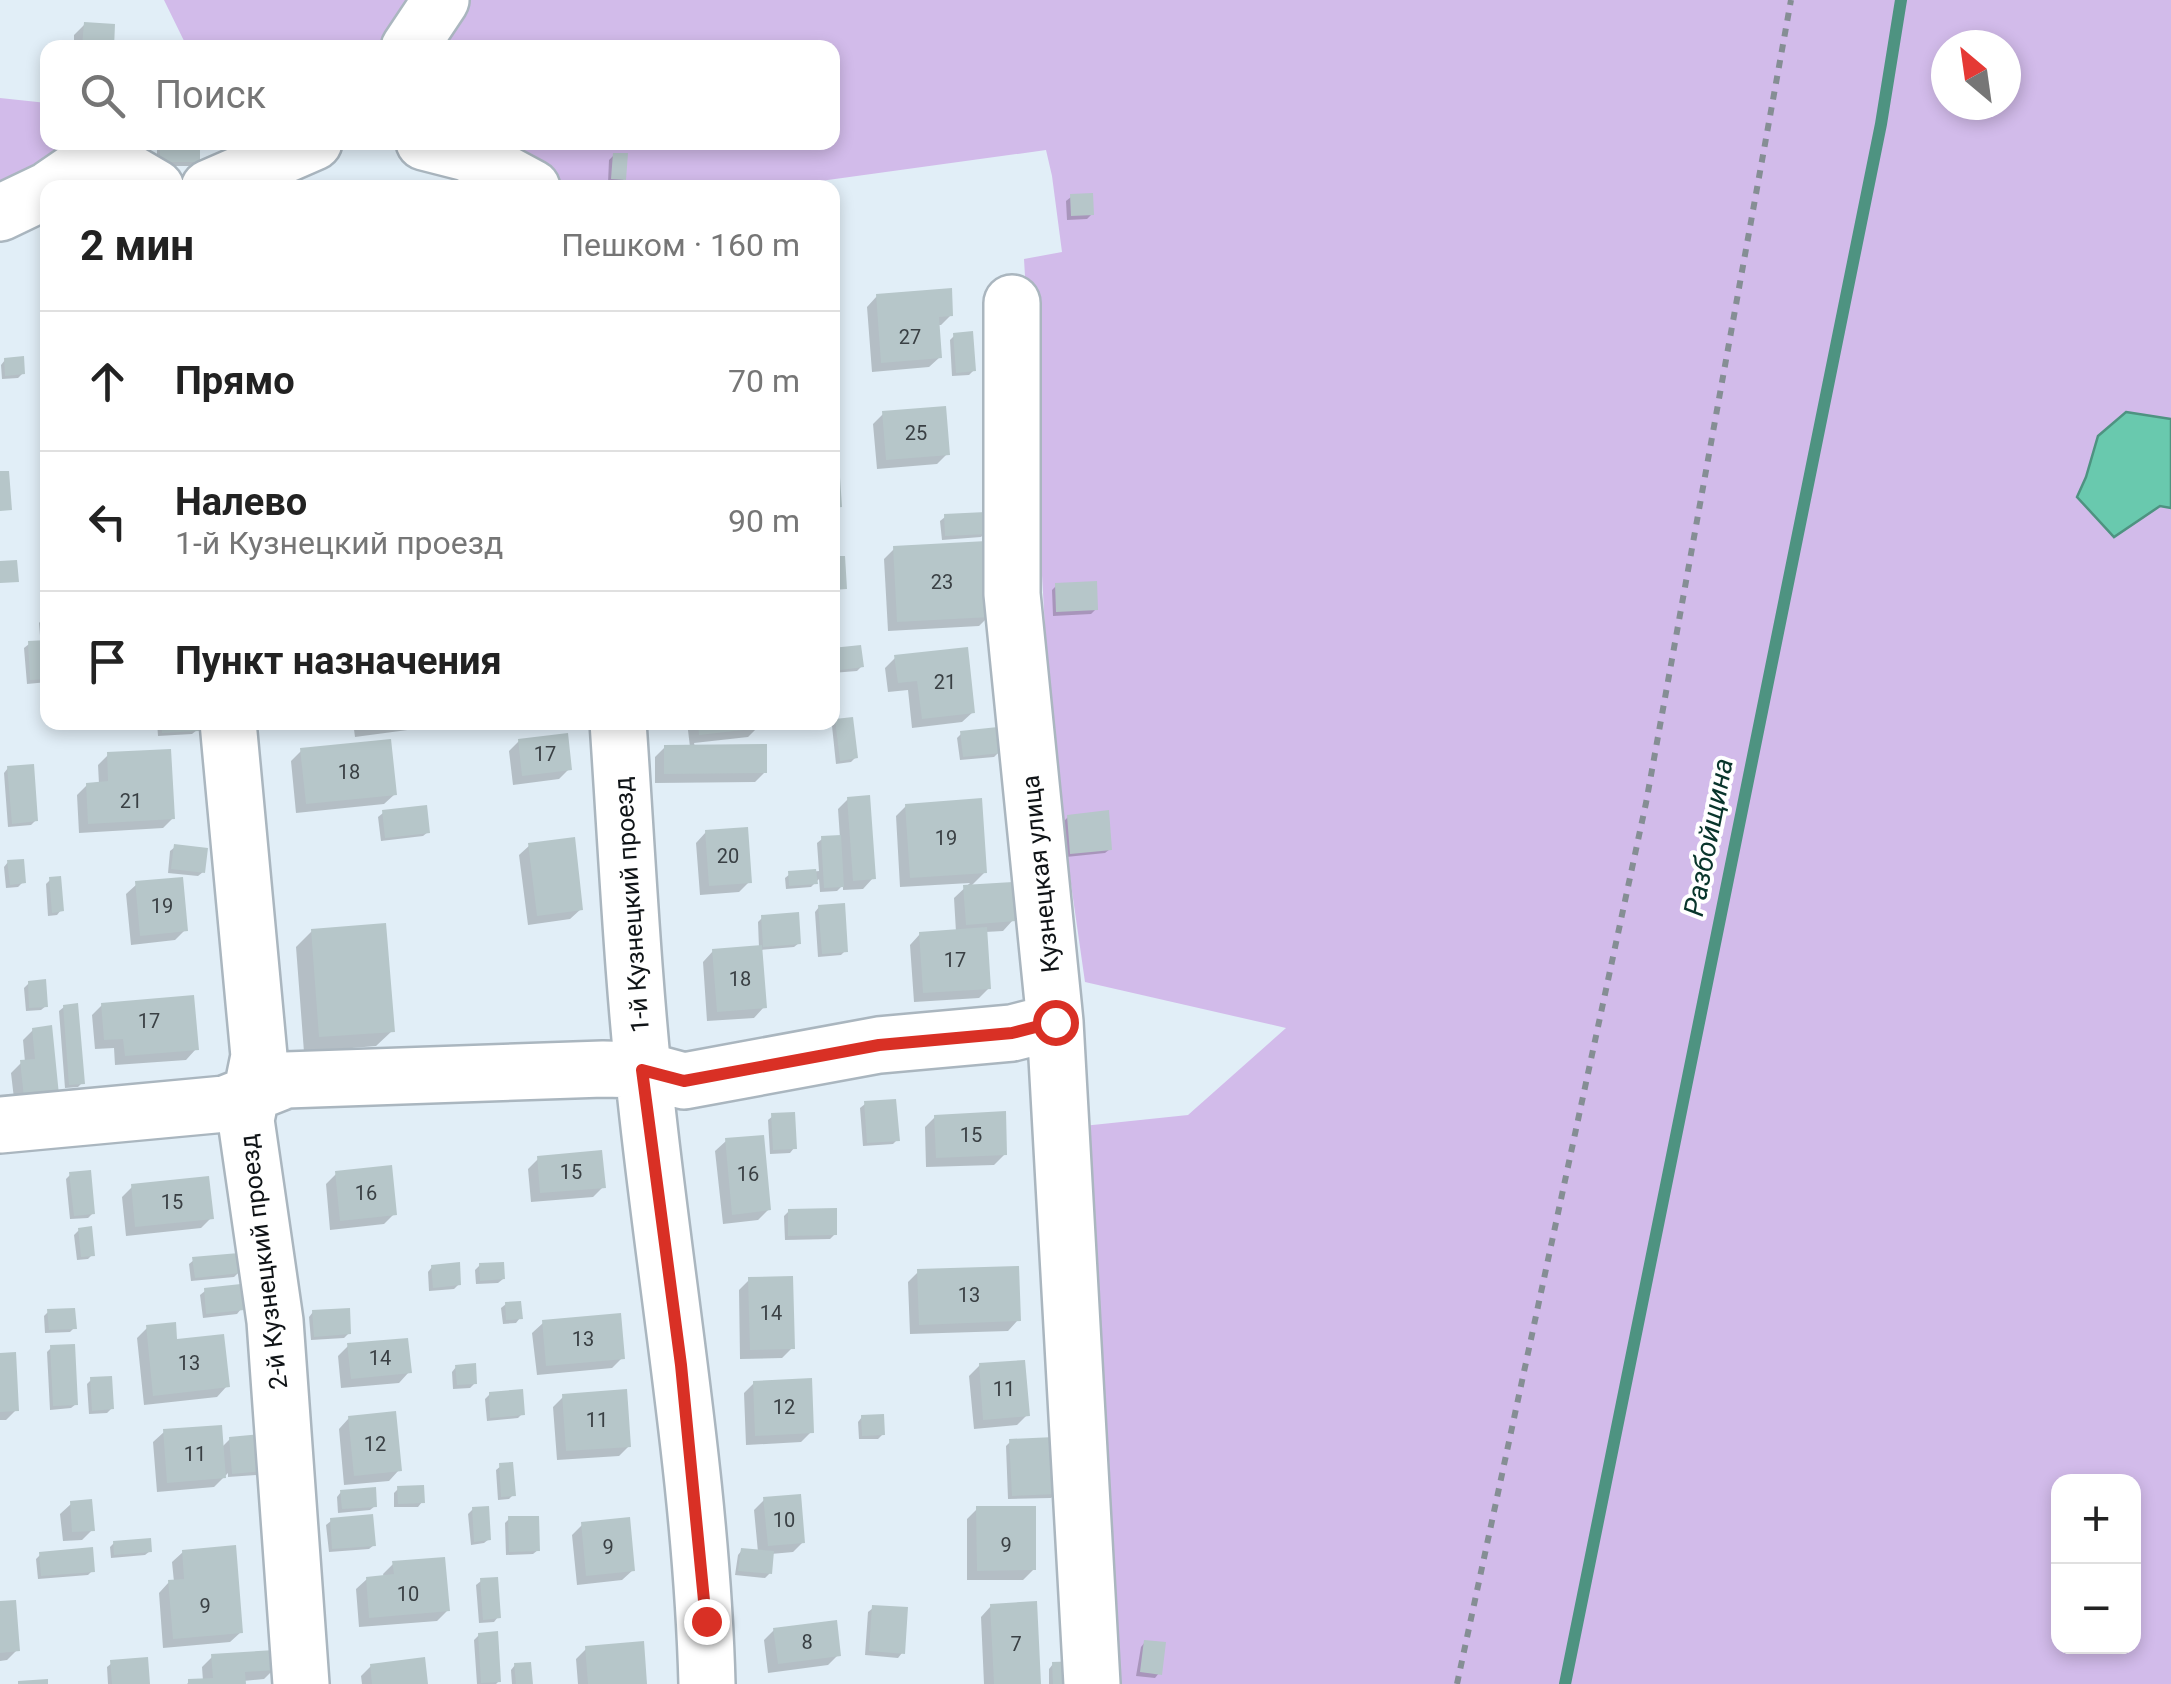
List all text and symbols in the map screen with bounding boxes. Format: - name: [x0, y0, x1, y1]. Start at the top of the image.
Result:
- north arrow: [1931, 30, 2021, 120]
- search box: [40, 40, 840, 150]
- icon: search: [75, 68, 130, 123]
- text: Поиск: [155, 73, 266, 117]
- text: 2 мин: [80, 221, 194, 270]
- text: Пешком · 160 m: [561, 226, 800, 264]
- house number: 27: [899, 325, 921, 349]
- icon: ahead: [80, 354, 135, 409]
- text: Прямо: [175, 359, 295, 403]
- text: 70 m: [728, 362, 800, 400]
- house number: 25: [905, 421, 927, 445]
- text: Налево: [175, 480, 307, 524]
- icon: left: [80, 494, 135, 549]
- text: 90 m: [728, 502, 800, 540]
- text: 1-й Кузнецкий проезд: [175, 524, 503, 562]
- house number: 23: [931, 570, 953, 594]
- icon: arrive: [80, 634, 135, 689]
- text: Пункт назначения: [175, 639, 502, 683]
- house number: 21: [934, 670, 956, 694]
- house number: 17: [534, 742, 556, 766]
- water label: Разбойщина: [1677, 755, 1740, 919]
- house number: 18: [338, 760, 360, 784]
- street label: Кузнецкая улица: [1016, 774, 1065, 974]
- street label: 1-й Кузнецкий проезд: [608, 776, 655, 1034]
- house number: 21: [120, 789, 142, 813]
- house number: 19: [935, 826, 957, 850]
- house number: 20: [717, 844, 739, 868]
- house number: 19: [151, 894, 173, 918]
- house number: 17: [944, 948, 966, 972]
- house number: 18: [729, 967, 751, 991]
- route start: [1033, 1000, 1079, 1046]
- house number: 17: [138, 1009, 160, 1033]
- house number: 15: [960, 1123, 982, 1147]
- street label: 2-й Кузнецкий проезд: [233, 1133, 294, 1391]
- house number: 15: [560, 1160, 582, 1184]
- house number: 16: [737, 1162, 759, 1186]
- house number: 16: [355, 1181, 377, 1205]
- house number: 15: [161, 1190, 183, 1214]
- house number: 13: [958, 1283, 980, 1307]
- house number: 14: [760, 1301, 782, 1325]
- house number: 13: [572, 1327, 594, 1351]
- house number: 14: [369, 1346, 391, 1370]
- house number: 13: [178, 1351, 200, 1375]
- house number: 11: [993, 1377, 1015, 1401]
- house number: 12: [773, 1395, 795, 1419]
- house number: 11: [586, 1408, 608, 1432]
- house number: 12: [364, 1432, 386, 1456]
- house number: 11: [184, 1442, 206, 1466]
- map controls: [2051, 1474, 2141, 1654]
- button: +: [2051, 1474, 2141, 1564]
- house number: 10: [773, 1508, 795, 1532]
- house number: 9: [1000, 1533, 1012, 1557]
- house number: 9: [602, 1535, 614, 1559]
- button: −: [2051, 1564, 2141, 1654]
- house number: 10: [397, 1582, 419, 1606]
- house number: 9: [199, 1594, 211, 1618]
- route end: [684, 1599, 730, 1645]
- house number: 8: [801, 1630, 813, 1654]
- house number: 7: [1010, 1632, 1022, 1656]

